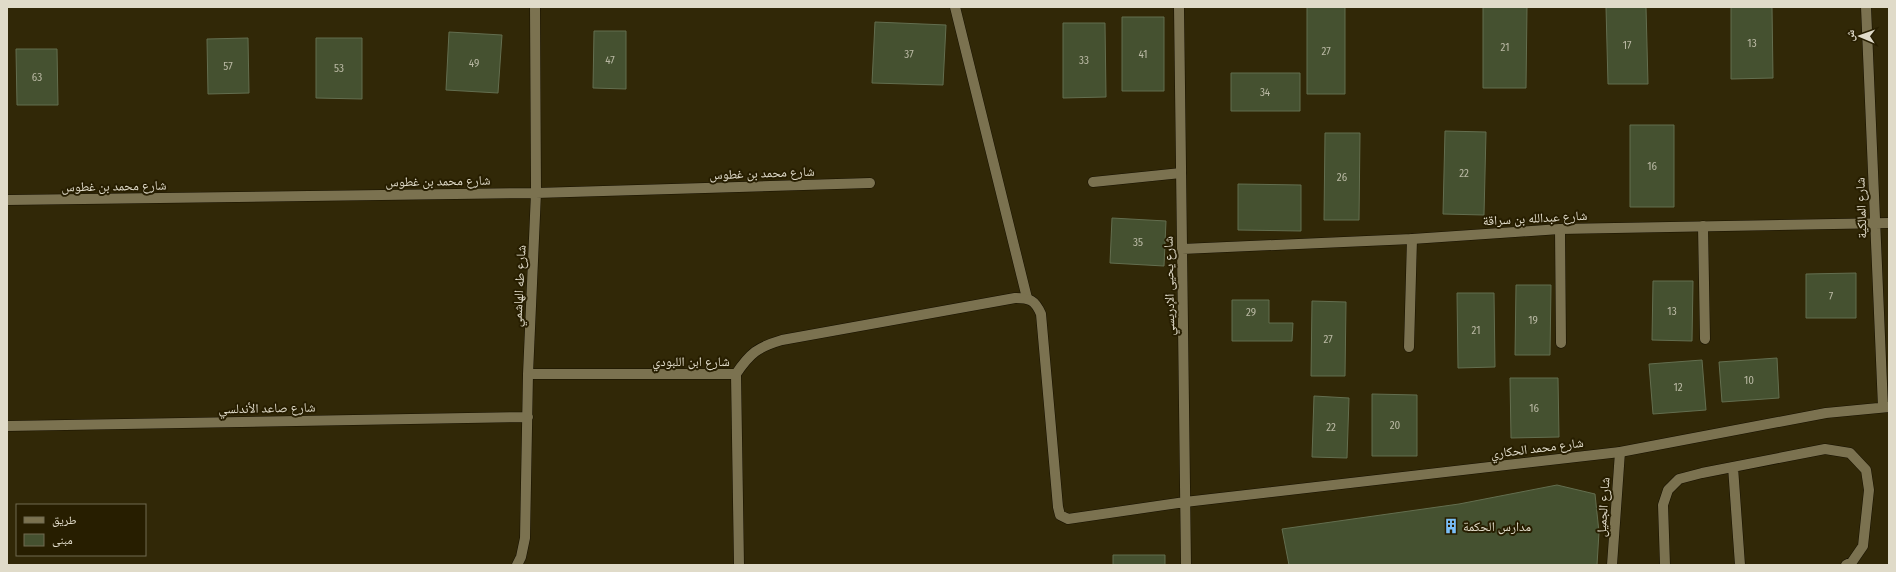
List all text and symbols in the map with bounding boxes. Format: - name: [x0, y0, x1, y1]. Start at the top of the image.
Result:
- north arrow: [1840, 16, 1880, 56]
- text: ش: [1844, 29, 1858, 42]
- house number: 13: [1747, 37, 1757, 50]
- house number: 17: [1623, 39, 1632, 52]
- house number: 21: [1501, 41, 1509, 54]
- house number: 27: [1321, 45, 1331, 58]
- house number: 37: [904, 48, 914, 61]
- house number: 41: [1138, 48, 1148, 61]
- house number: 47: [605, 54, 615, 67]
- house number: 33: [1079, 54, 1089, 67]
- house number: 49: [469, 57, 479, 70]
- house number: 57: [223, 60, 233, 73]
- house number: 53: [334, 62, 344, 75]
- house number: 63: [32, 71, 42, 84]
- house number: 34: [1260, 86, 1271, 99]
- house number: 16: [1647, 160, 1657, 173]
- street label: شارع محمد بن غطوس: [709, 164, 815, 184]
- house number: 22: [1459, 167, 1469, 180]
- house number: 26: [1337, 171, 1348, 184]
- street label: شارع محمد بن غطوس: [385, 173, 491, 191]
- street label: شارع المالكية: [1852, 177, 1872, 239]
- street label: شارع محمد بن غطوس: [61, 178, 167, 196]
- street label: شارع عبدالله بن سراقة: [1482, 208, 1588, 230]
- house number: 35: [1133, 236, 1143, 249]
- street label: شارع يحيى الإدريسي: [1161, 236, 1181, 336]
- street label: شارع طه الهاشمي: [509, 245, 532, 328]
- house number: 7: [1829, 290, 1834, 303]
- house number: 13: [1667, 305, 1677, 318]
- house number: 29: [1246, 306, 1256, 319]
- house number: 19: [1528, 314, 1538, 327]
- house number: 21: [1472, 324, 1480, 337]
- house number: 27: [1323, 333, 1333, 346]
- street label: شارع ابن اللبودي: [652, 354, 730, 372]
- house number: 10: [1744, 374, 1754, 387]
- house number: 12: [1673, 381, 1683, 394]
- street label: شارع صاعد الأندلسي: [218, 400, 316, 420]
- house number: 16: [1529, 402, 1539, 415]
- house number: 20: [1390, 419, 1401, 432]
- house number: 22: [1326, 421, 1336, 434]
- street label: شارع محمد الحكاري: [1490, 435, 1585, 464]
- street label: شارع الجميل: [1593, 477, 1615, 538]
- legend: [16, 504, 146, 556]
- text: طريق: [52, 513, 77, 527]
- building icon: مدارس الحكمة: [1442, 517, 1460, 535]
- place label: مدارس الحكمة: [1463, 519, 1531, 535]
- text: مبنى: [52, 533, 73, 547]

